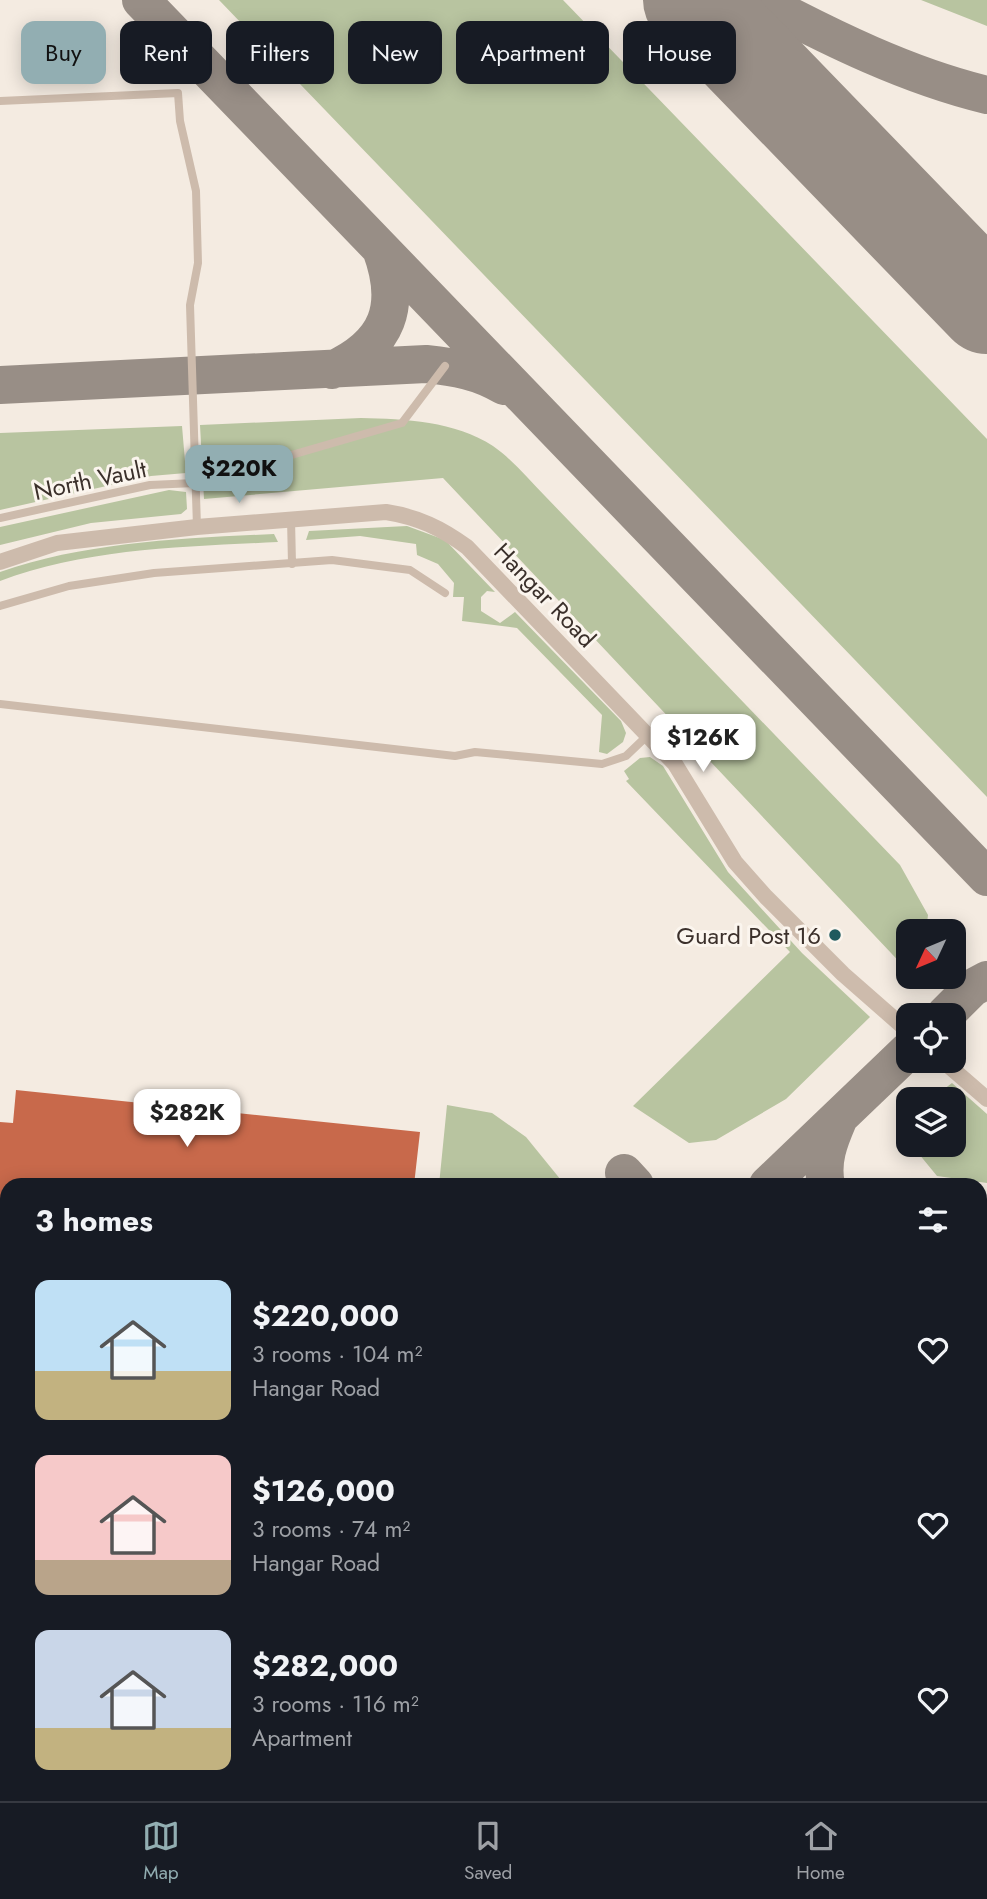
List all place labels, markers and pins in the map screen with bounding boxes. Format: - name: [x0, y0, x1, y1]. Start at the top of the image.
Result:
- pin: $220K: [190, 446, 288, 505]
- pin: $126K: [654, 714, 752, 774]
- place label: Guard Post 16: [676, 918, 821, 953]
- marker: Guard Post 16: [827, 927, 843, 943]
- pin: $282K: [138, 1090, 236, 1149]

